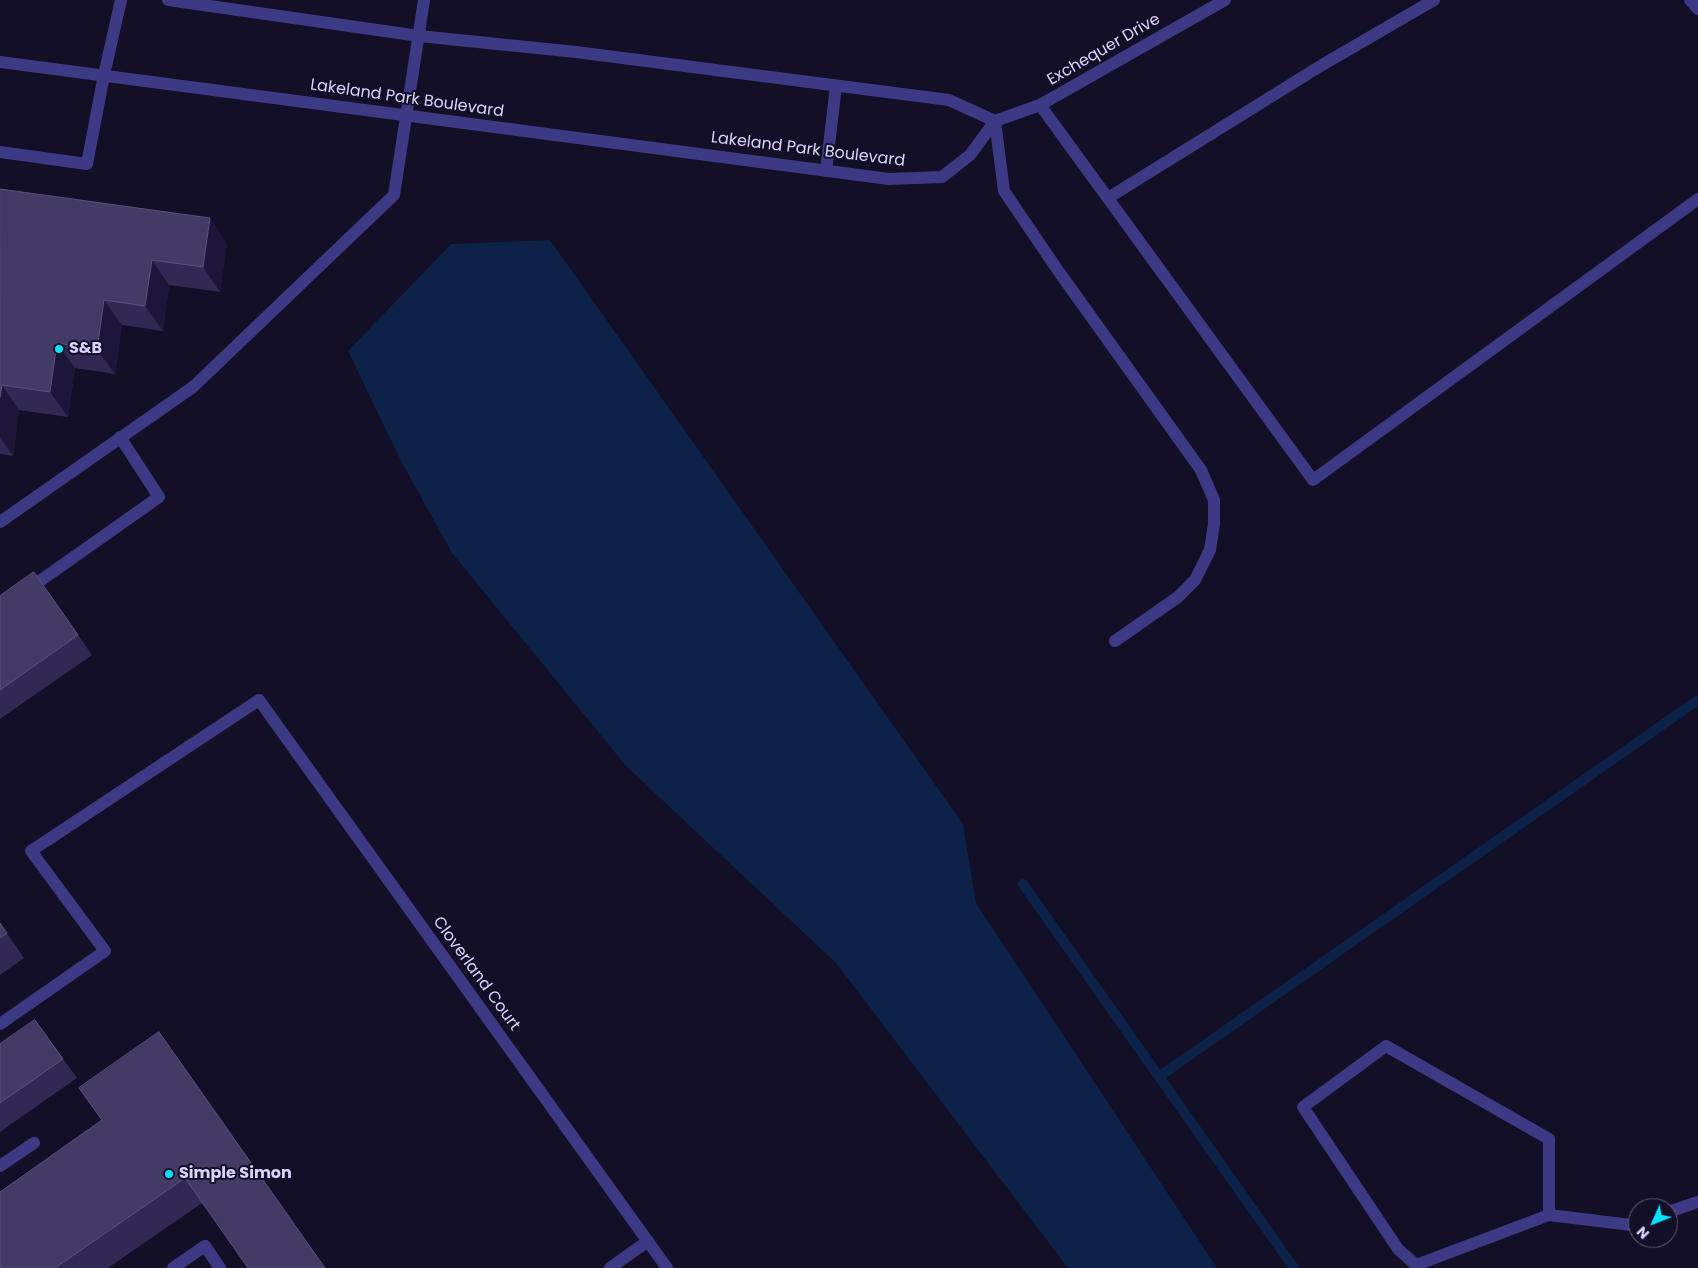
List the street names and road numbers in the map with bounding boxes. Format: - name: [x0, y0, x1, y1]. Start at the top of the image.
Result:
- street label: Exchequer Drive: [1044, 10, 1164, 90]
- street label: Lakeland Park Boulevard: [309, 76, 505, 122]
- street label: Lakeland Park Boulevard: [710, 129, 906, 171]
- street label: Cloverland Court: [428, 913, 524, 1035]

